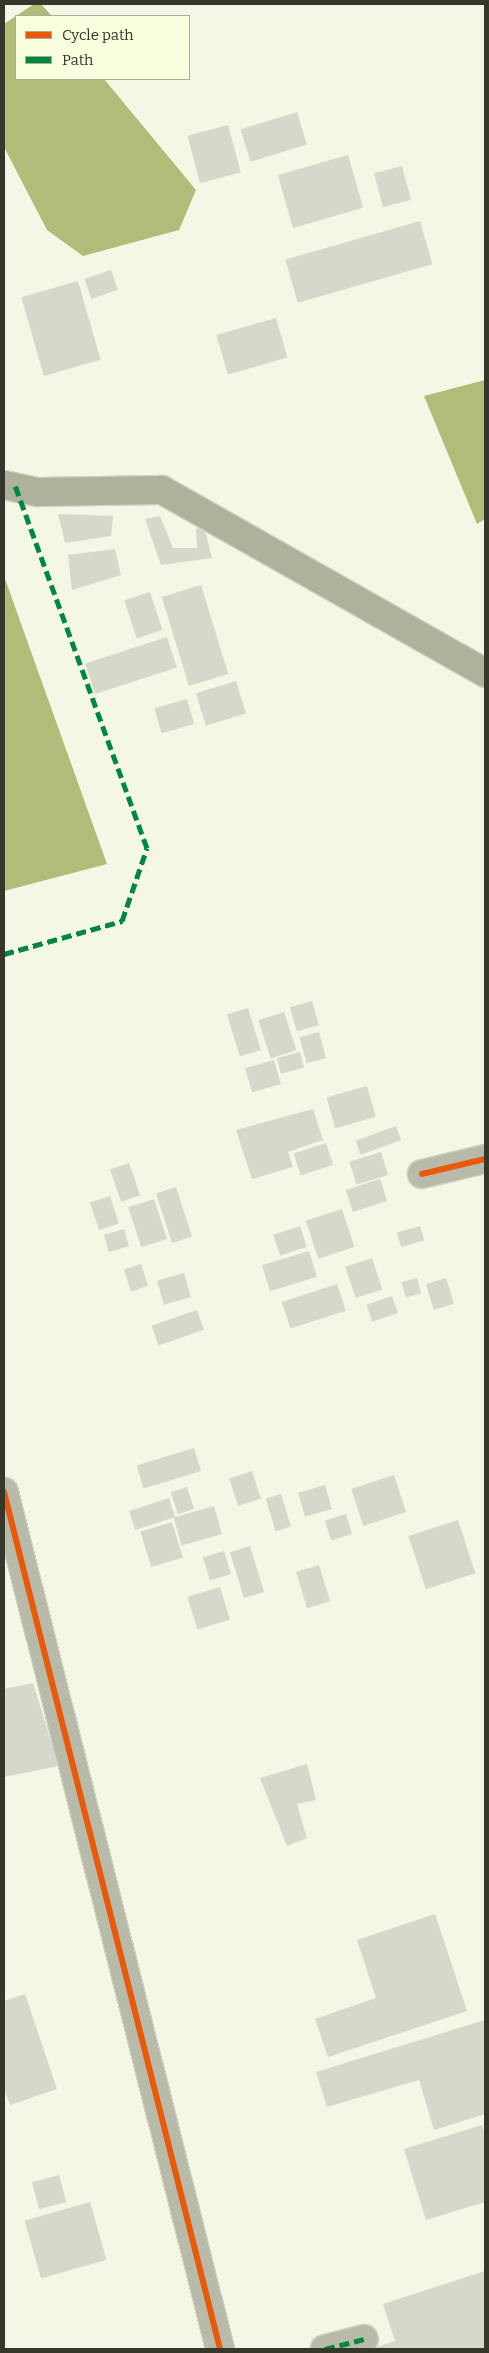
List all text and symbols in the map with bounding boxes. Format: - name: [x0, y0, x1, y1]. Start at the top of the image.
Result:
- legend: [15, 15, 190, 80]
- text: Cycle path: [62, 26, 134, 44]
- text: Path: [62, 51, 93, 69]

